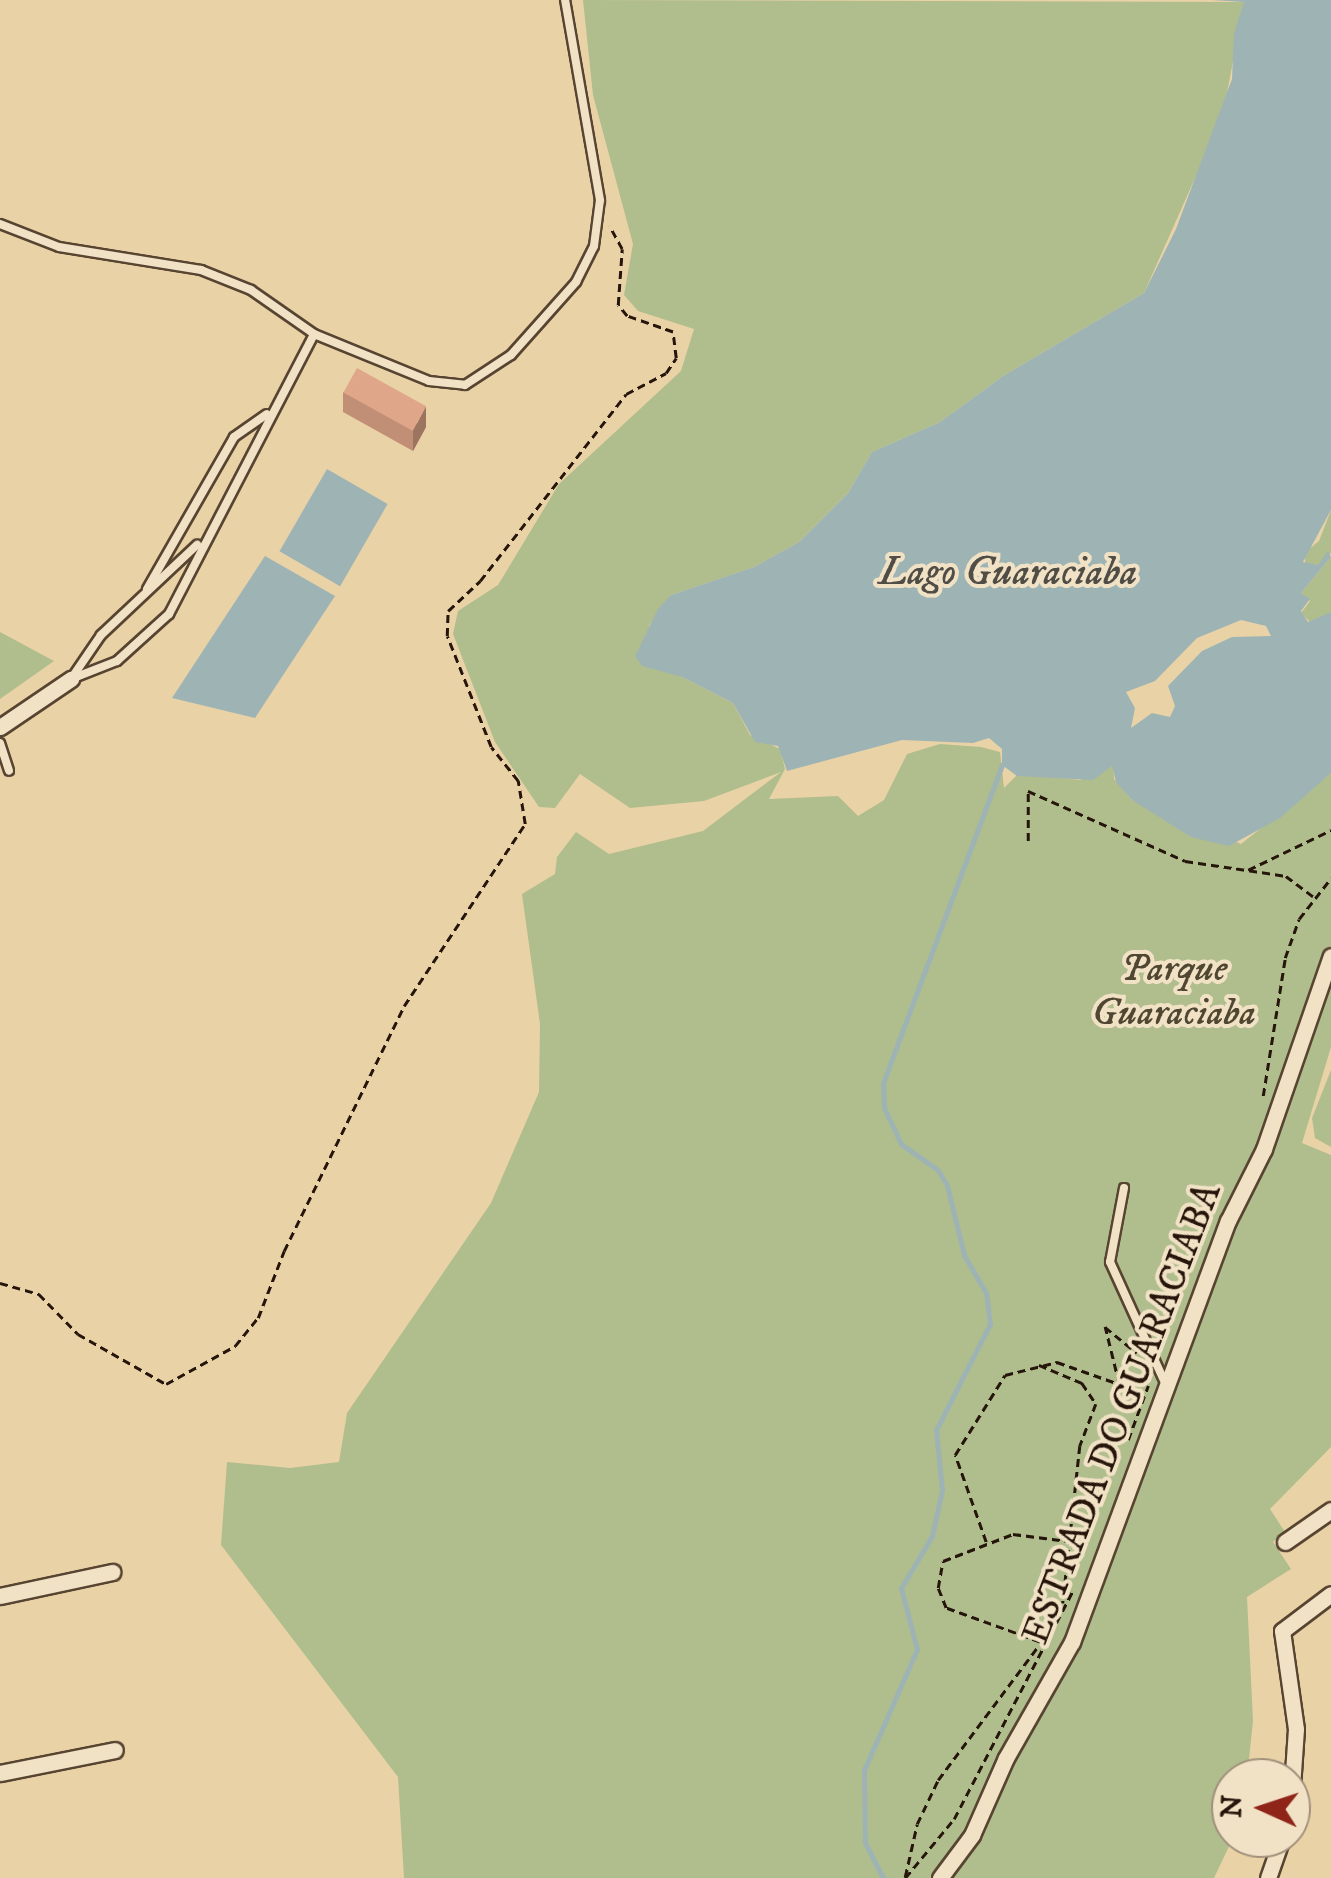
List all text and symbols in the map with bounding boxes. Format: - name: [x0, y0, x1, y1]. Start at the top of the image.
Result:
- water label: Lago Guaraciaba: [879, 549, 1137, 597]
- park label: Parque Guaraciaba: [1092, 947, 1256, 1036]
- street label: ESTRADA DO GUARACIABA: [1014, 1177, 1232, 1651]
- north arrow: [1211, 1758, 1311, 1858]
- text: N: [1214, 1794, 1251, 1819]

